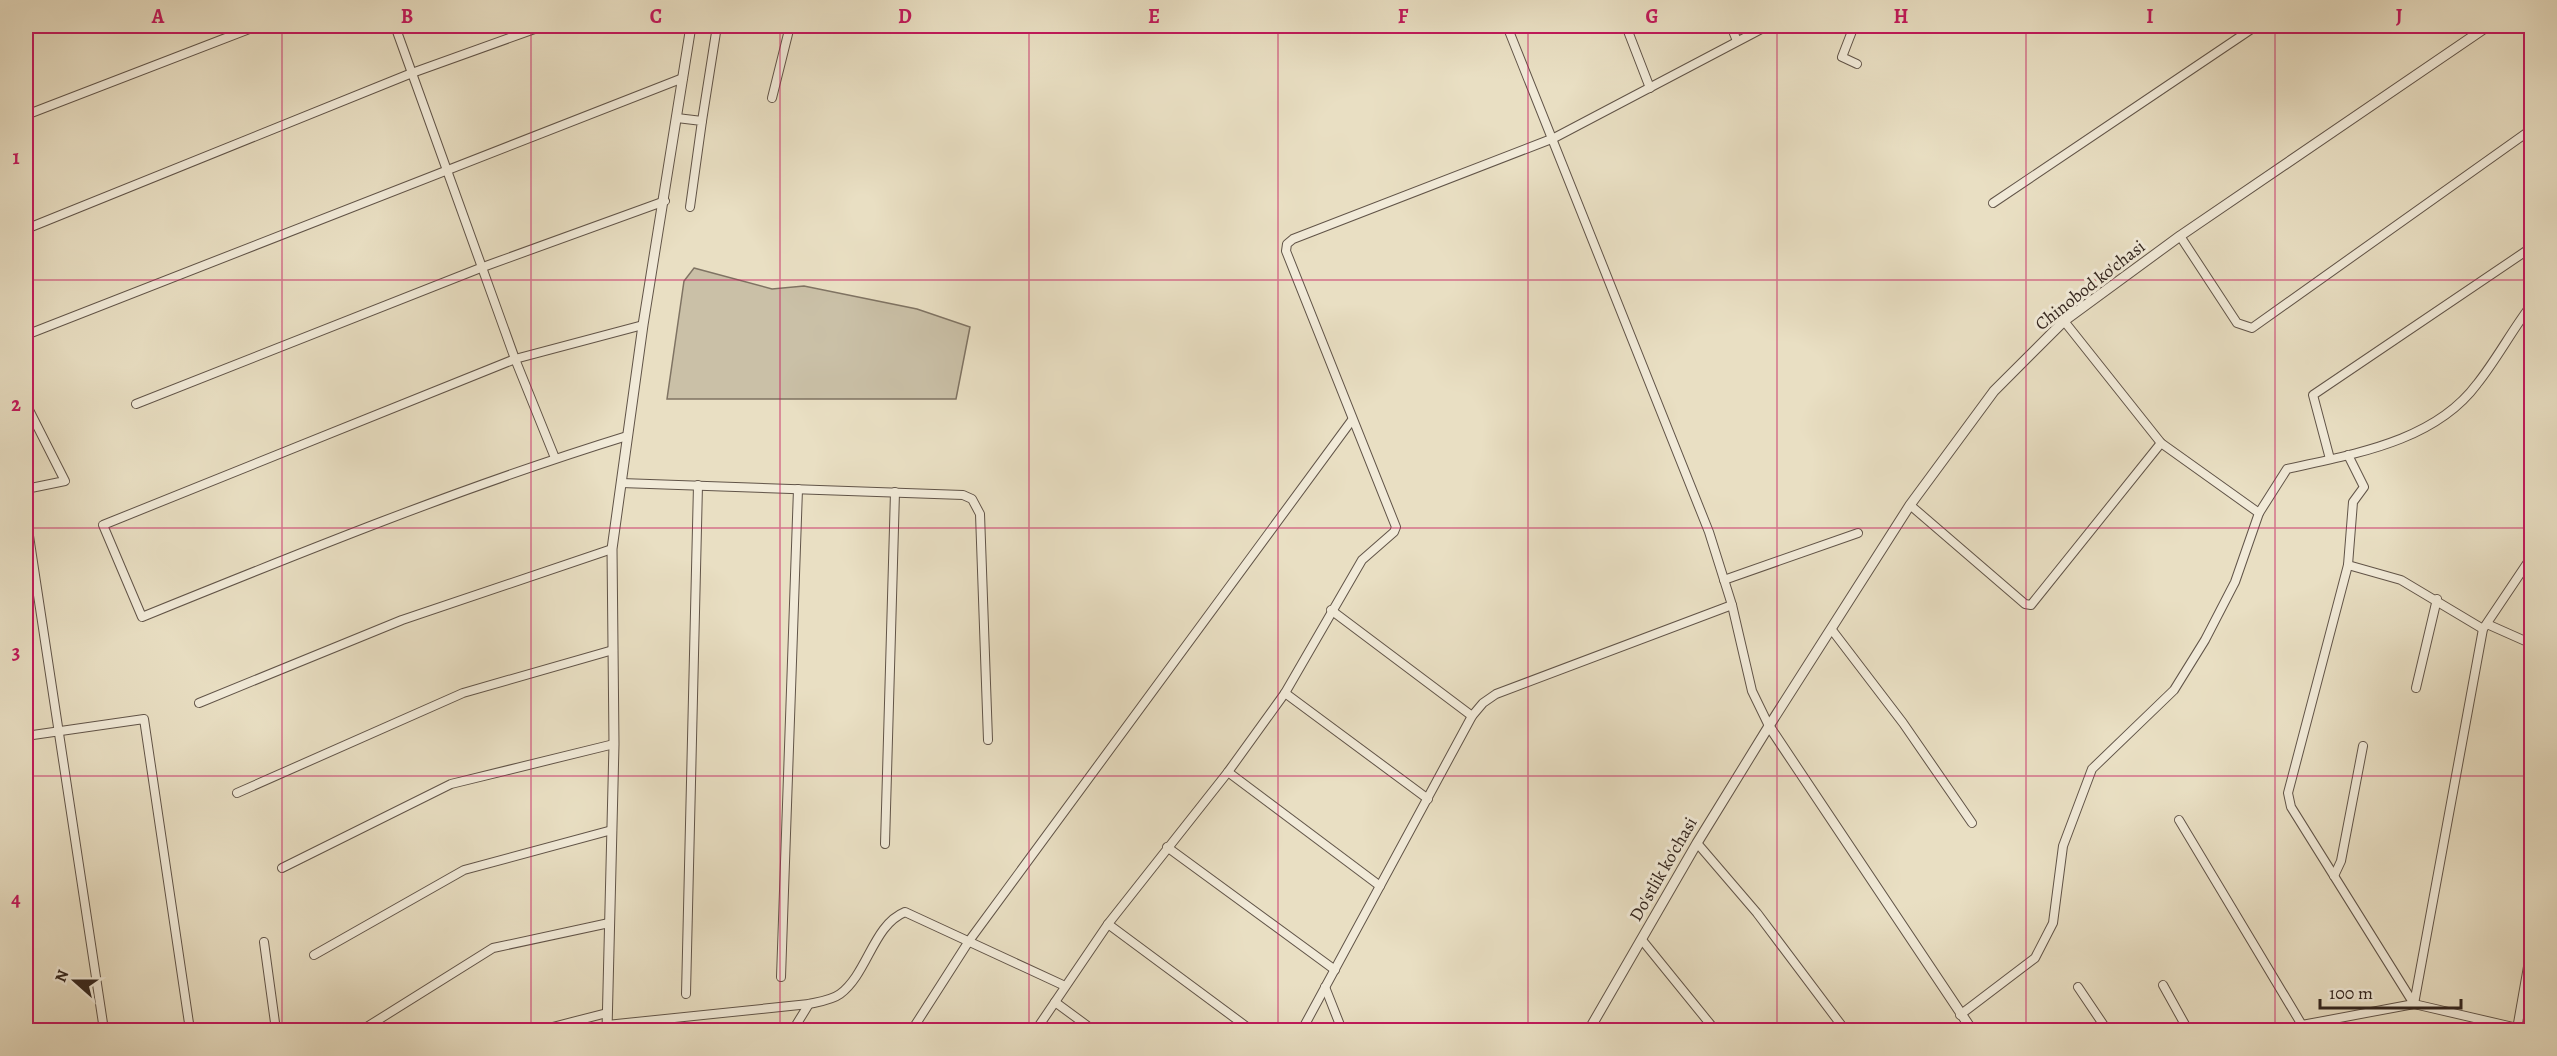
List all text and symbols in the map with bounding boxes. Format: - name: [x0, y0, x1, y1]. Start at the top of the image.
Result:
- text: A: [151, 3, 165, 30]
- text: B: [401, 3, 413, 30]
- text: C: [650, 3, 662, 30]
- text: D: [898, 3, 912, 30]
- text: E: [1148, 3, 1160, 30]
- text: F: [1398, 3, 1409, 30]
- text: G: [1645, 3, 1659, 30]
- text: H: [1894, 3, 1909, 30]
- text: I: [2146, 3, 2154, 30]
- text: J: [2396, 3, 2403, 30]
- text: 1: [12, 144, 20, 171]
- street label: Chinobod ko'chasi: [2030, 234, 2150, 336]
- text: 2: [11, 391, 21, 418]
- text: 3: [12, 639, 20, 666]
- street label: Do'stlik ko'chasi: [1623, 813, 1703, 925]
- text: 4: [11, 886, 21, 913]
- north arrow: [45, 951, 105, 1011]
- text: N: [50, 966, 74, 985]
- scale bar: [2320, 972, 2461, 1010]
- text: 100 m: [2329, 981, 2373, 1005]

